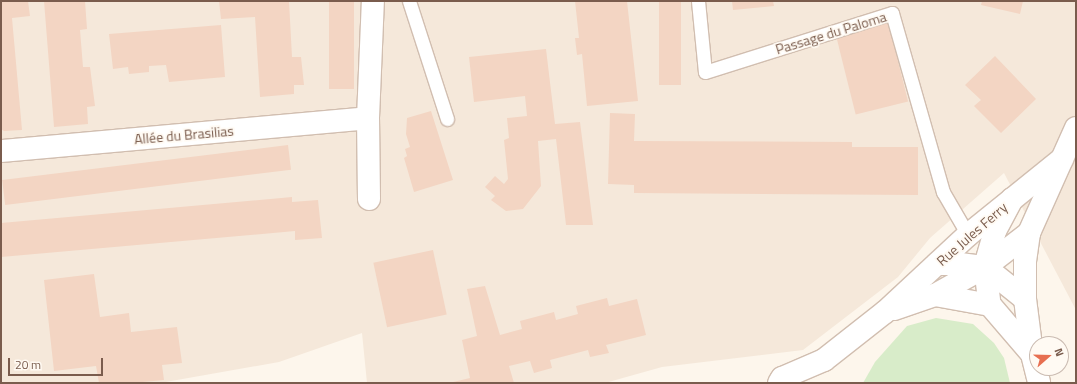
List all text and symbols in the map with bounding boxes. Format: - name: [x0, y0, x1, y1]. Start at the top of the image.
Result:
- street label: Passage du Paloma: [773, 8, 889, 58]
- street label: Allée du Brasilias: [134, 122, 234, 148]
- street label: Rue Jules Ferry: [933, 199, 1011, 269]
- north arrow: [1029, 336, 1069, 376]
- text: N: [1051, 346, 1068, 359]
- scale bar: [10, 350, 105, 376]
- text: 20 m: [15, 355, 41, 374]

